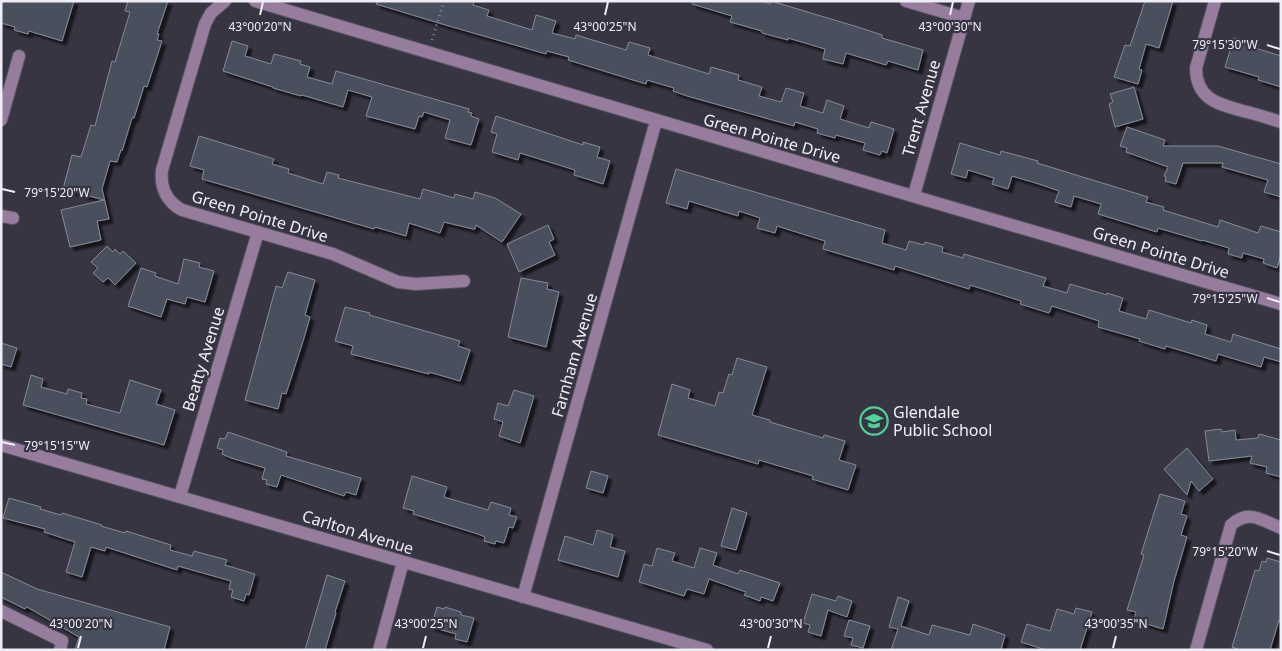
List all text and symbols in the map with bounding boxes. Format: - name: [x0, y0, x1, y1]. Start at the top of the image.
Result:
- text: 43°00'20"N: [228, 18, 292, 35]
- text: 43°00'25"N: [573, 18, 637, 35]
- text: 43°00'30"N: [918, 18, 982, 35]
- text: 79°15'30"W: [1192, 36, 1258, 53]
- street label: Trent Avenue: [897, 57, 945, 159]
- street label: Green Pointe Drive: [701, 108, 843, 168]
- text: 79°15'20"W: [24, 184, 90, 201]
- street label: Green Pointe Drive: [189, 185, 331, 247]
- street label: Green Pointe Drive: [1090, 221, 1232, 283]
- street label: Farnham Avenue: [546, 290, 602, 420]
- text: 79°15'25"W: [1192, 290, 1258, 307]
- street label: Beatty Avenue: [177, 304, 229, 414]
- place label: Glendale Public School: [893, 401, 992, 441]
- school or university icon: Glendale Public School: [859, 406, 889, 436]
- text: 79°15'15"W: [24, 437, 90, 454]
- street label: Carlton Avenue: [300, 505, 416, 559]
- text: 79°15'20"W: [1192, 543, 1258, 560]
- text: 43°00'20"N: [49, 615, 113, 632]
- text: 43°00'25"N: [394, 615, 458, 632]
- text: 43°00'30"N: [739, 615, 803, 632]
- text: 43°00'35"N: [1084, 615, 1148, 632]

